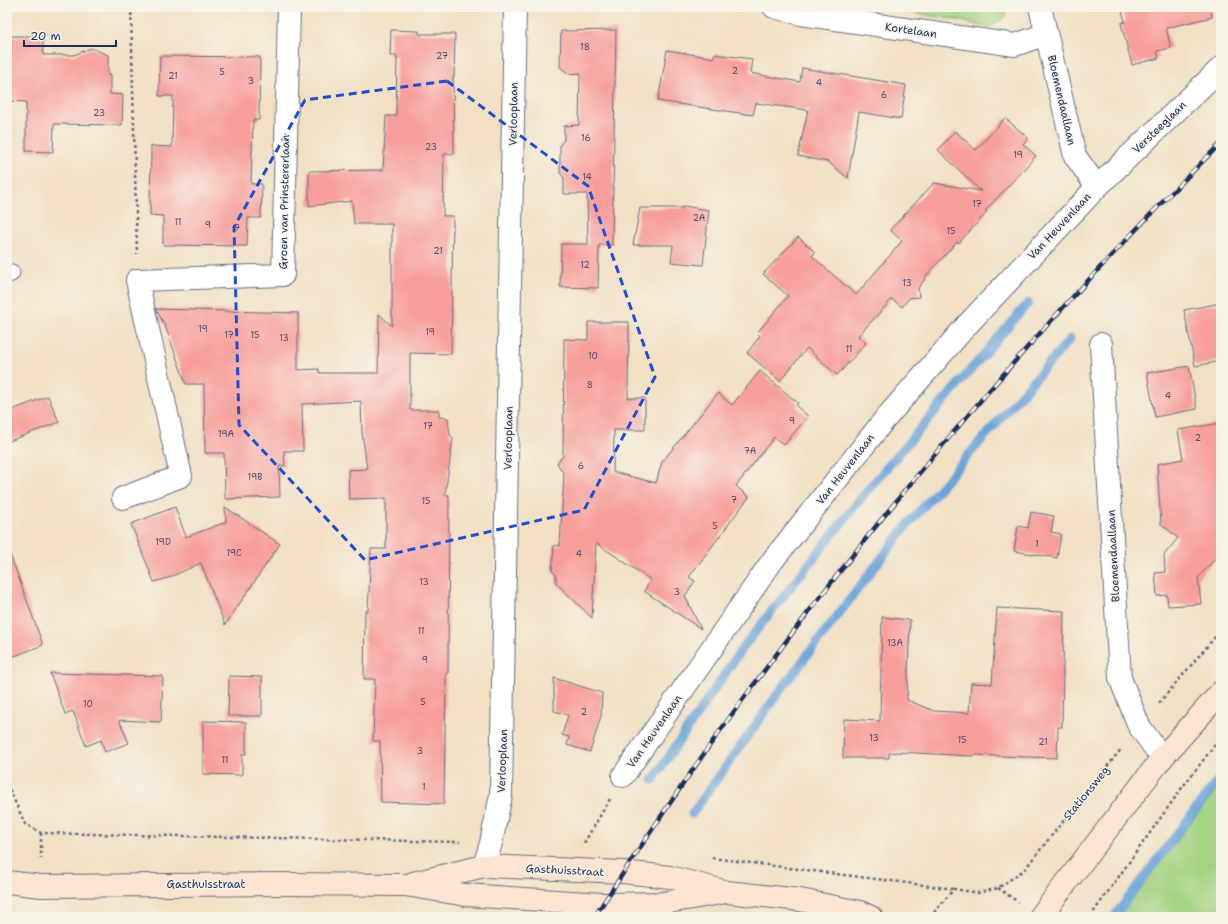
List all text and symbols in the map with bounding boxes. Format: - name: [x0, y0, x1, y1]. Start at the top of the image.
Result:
- street label: Kortelaan: [884, 19, 938, 42]
- scale bar: [24, 22, 116, 48]
- text: 20 m: [30, 28, 61, 44]
- house number: 18: [580, 41, 590, 53]
- house number: 27: [436, 50, 448, 62]
- street label: Bloemendaallaan: [1044, 53, 1079, 147]
- house number: 2: [732, 65, 738, 77]
- house number: 5: [219, 66, 225, 78]
- house number: 21: [168, 70, 178, 82]
- house number: 3: [248, 75, 254, 87]
- house number: 4: [816, 77, 822, 89]
- street label: Verlooplaan: [505, 82, 522, 146]
- house number: 6: [881, 89, 887, 101]
- street label: Versteeglaan: [1129, 98, 1190, 157]
- house number: 23: [93, 107, 105, 119]
- house number: 16: [581, 132, 591, 144]
- street label: Groen van Prinstererlaan: [276, 134, 293, 270]
- house number: 23: [425, 141, 437, 153]
- house number: 19: [1013, 149, 1023, 161]
- house number: 14: [582, 171, 592, 183]
- street label: Van Heuvenlaan: [1024, 189, 1094, 263]
- house number: 17: [972, 198, 982, 210]
- house number: 2A: [693, 212, 706, 224]
- house number: 11: [174, 216, 182, 228]
- house number: 9: [205, 219, 211, 231]
- house number: 7: [234, 222, 240, 234]
- house number: 15: [946, 225, 956, 237]
- house number: 21: [433, 245, 443, 257]
- house number: 12: [580, 259, 590, 271]
- house number: 13: [902, 277, 912, 289]
- house number: 19: [198, 323, 208, 335]
- house number: 19: [425, 326, 435, 338]
- house number: 17: [224, 329, 234, 341]
- house number: 15: [250, 329, 260, 341]
- house number: 13: [279, 332, 289, 344]
- house number: 11: [845, 343, 853, 355]
- house number: 10: [588, 350, 598, 362]
- house number: 8: [587, 379, 593, 391]
- house number: 4: [1165, 390, 1171, 402]
- street label: Verlooplaan: [500, 406, 517, 470]
- house number: 9: [789, 415, 795, 427]
- house number: 17: [423, 420, 433, 432]
- house number: 19A: [218, 428, 235, 440]
- street label: Van Heuvenlaan: [813, 430, 878, 508]
- house number: 2: [1195, 432, 1201, 444]
- house number: 7A: [744, 445, 757, 457]
- house number: 6: [578, 460, 584, 472]
- house number: 19B: [247, 471, 263, 483]
- house number: 7: [731, 494, 737, 506]
- house number: 15: [421, 495, 431, 507]
- street label: Bloemendaallaan: [1104, 509, 1123, 603]
- house number: 5: [712, 520, 718, 532]
- house number: 19D: [155, 536, 171, 548]
- house number: 1: [1035, 538, 1039, 550]
- house number: 19C: [226, 547, 242, 559]
- house number: 4: [576, 548, 582, 560]
- house number: 13: [419, 576, 429, 588]
- house number: 3: [674, 586, 680, 598]
- house number: 11: [417, 625, 425, 637]
- house number: 13A: [887, 637, 903, 649]
- house number: 9: [422, 654, 428, 666]
- street label: Van Heuvenlaan: [623, 691, 685, 771]
- house number: 5: [420, 696, 426, 708]
- house number: 10: [83, 698, 93, 710]
- house number: 2: [581, 706, 587, 718]
- street label: Verlooplaan: [494, 729, 511, 793]
- house number: 13: [869, 732, 879, 744]
- house number: 15: [957, 734, 967, 746]
- house number: 21: [1038, 736, 1048, 748]
- house number: 3: [417, 745, 423, 757]
- house number: 11: [221, 754, 229, 766]
- street label: Stationsweg: [1060, 763, 1113, 824]
- house number: 1: [422, 781, 426, 793]
- street label: Gasthuisstraat: [525, 861, 605, 880]
- street label: Gasthuisstraat: [167, 877, 246, 892]

